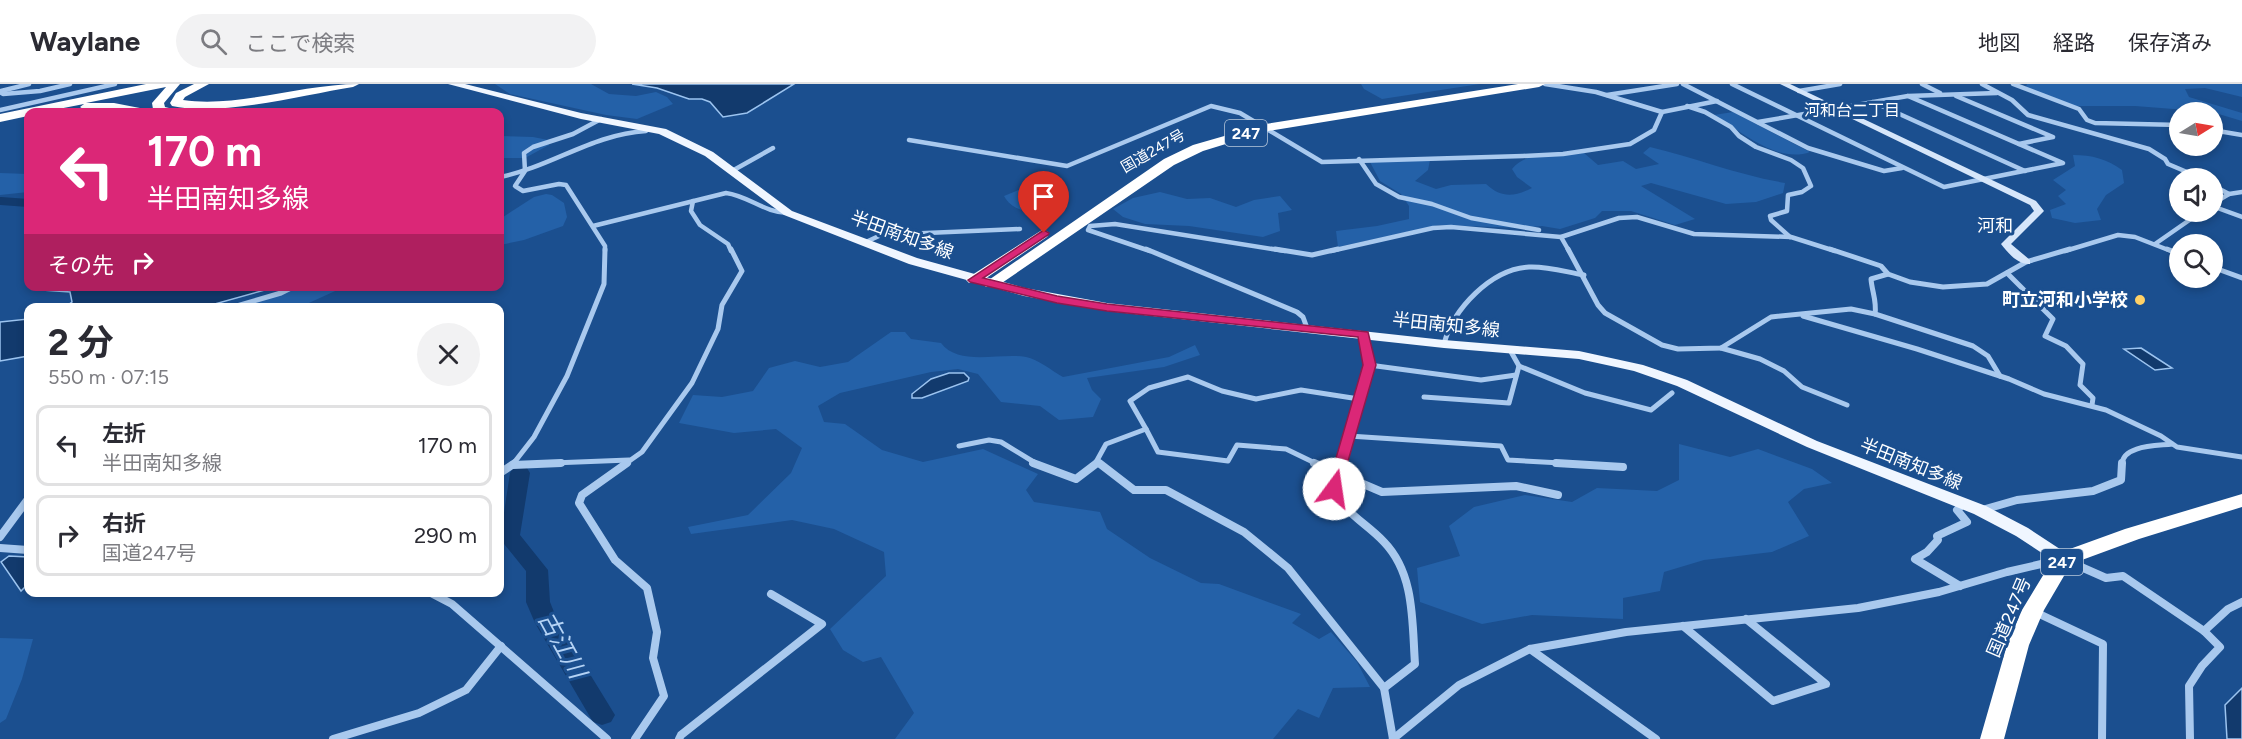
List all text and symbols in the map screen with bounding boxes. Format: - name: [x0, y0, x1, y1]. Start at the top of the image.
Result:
- search box: [176, 14, 596, 68]
- text: Waylane: [30, 24, 140, 58]
- icon: search: [197, 25, 230, 58]
- text: ここで検索: [245, 30, 355, 57]
- text: 地図: [1978, 30, 2020, 55]
- text: 経路: [2053, 30, 2095, 55]
- text: 保存済み: [2128, 30, 2212, 55]
- district label: 河和台二丁目: [1804, 101, 1900, 120]
- north arrow: [2169, 102, 2223, 156]
- map controls: [2169, 102, 2223, 288]
- road number: 247: [1225, 120, 1267, 146]
- text: 170 m: [147, 126, 262, 177]
- street label: 国道247号: [1118, 126, 1188, 176]
- icon: left: [48, 132, 126, 210]
- button: sound: [2169, 168, 2223, 222]
- pin: [1018, 171, 1069, 233]
- icon: arrive: [1027, 180, 1060, 213]
- text: 半田南知多線: [147, 182, 309, 215]
- street label: 半田南知多線: [847, 206, 957, 264]
- district label: 河和: [1977, 215, 2013, 237]
- button: search: [2169, 234, 2223, 288]
- icon: right: [126, 246, 159, 279]
- text: その先: [48, 252, 114, 279]
- place label: 町立河和小学校: [2002, 289, 2128, 311]
- marker: 町立河和小学校: [2133, 293, 2147, 307]
- street label: 半田南知多線: [1391, 308, 1501, 342]
- text: 2 分: [48, 321, 113, 364]
- button: close: [417, 323, 480, 386]
- text: 550 m · 07:15: [48, 365, 169, 389]
- text: 左折: [102, 420, 146, 447]
- icon: left: [51, 429, 84, 462]
- text: 170 m: [418, 432, 477, 459]
- street label: 半田南知多線: [1857, 434, 1965, 494]
- text: 半田南知多線: [102, 451, 222, 475]
- position arrow: [1302, 457, 1366, 521]
- text: 右折: [102, 510, 146, 537]
- icon: right: [51, 519, 84, 552]
- text: 290 m: [414, 522, 477, 549]
- text: 国道247号: [102, 541, 196, 565]
- road number: 247: [2041, 549, 2083, 575]
- street label: 国道247号: [1982, 574, 2036, 660]
- water label: 古江川: [532, 606, 594, 686]

